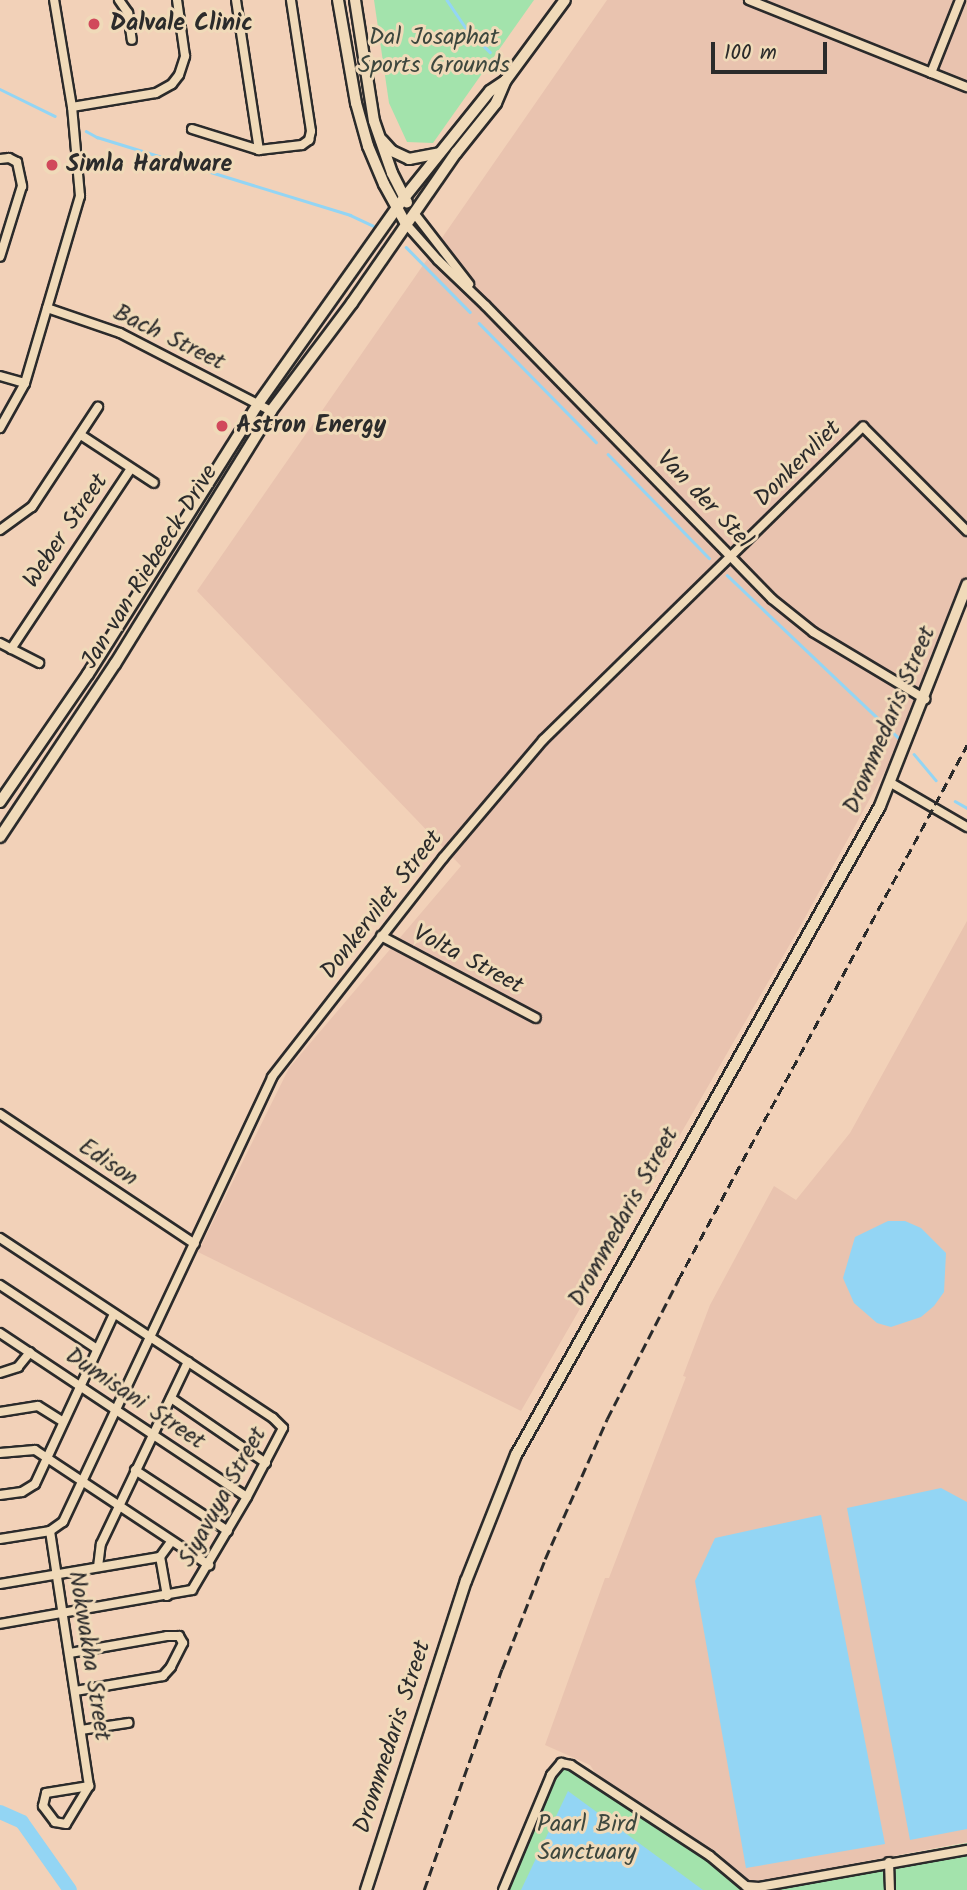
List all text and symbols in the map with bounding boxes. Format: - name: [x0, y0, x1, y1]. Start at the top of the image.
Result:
- place label: Dalvale Clinic: [110, 10, 253, 38]
- marker: Dalvale Clinic: [84, 14, 104, 34]
- park label: Dal Josaphat Sports Grounds: [358, 24, 510, 80]
- scale bar: [715, 28, 830, 72]
- text: 100 m: [724, 37, 777, 70]
- place label: Simla Hardware: [66, 151, 232, 179]
- marker: Simla Hardware: [44, 157, 60, 173]
- street label: Bach Street: [109, 299, 229, 377]
- place label: Astron Energy: [236, 412, 386, 440]
- street label: Donkervliet: [749, 415, 847, 513]
- marker: Astron Energy: [214, 418, 230, 434]
- street label: Van der Stel: [650, 445, 758, 555]
- street label: Jan van Riebeeck Drive: [76, 460, 224, 674]
- street label: Weber Street: [17, 468, 115, 594]
- street label: Drommedaris Street: [837, 622, 943, 818]
- street label: Donkervilet Street: [315, 825, 449, 985]
- street label: Volta Street: [408, 919, 528, 1001]
- street label: Drommedaris Street: [563, 1122, 685, 1312]
- street label: Edison: [73, 1133, 143, 1193]
- street label: Dumisani Street: [60, 1342, 210, 1456]
- street label: Siyavuya Street: [173, 1422, 273, 1572]
- street label: Nokwakha Street: [61, 1569, 117, 1743]
- street label: Drommedaris Street: [348, 1637, 438, 1837]
- park label: Paarl Bird Sanctuary: [537, 1811, 637, 1867]

